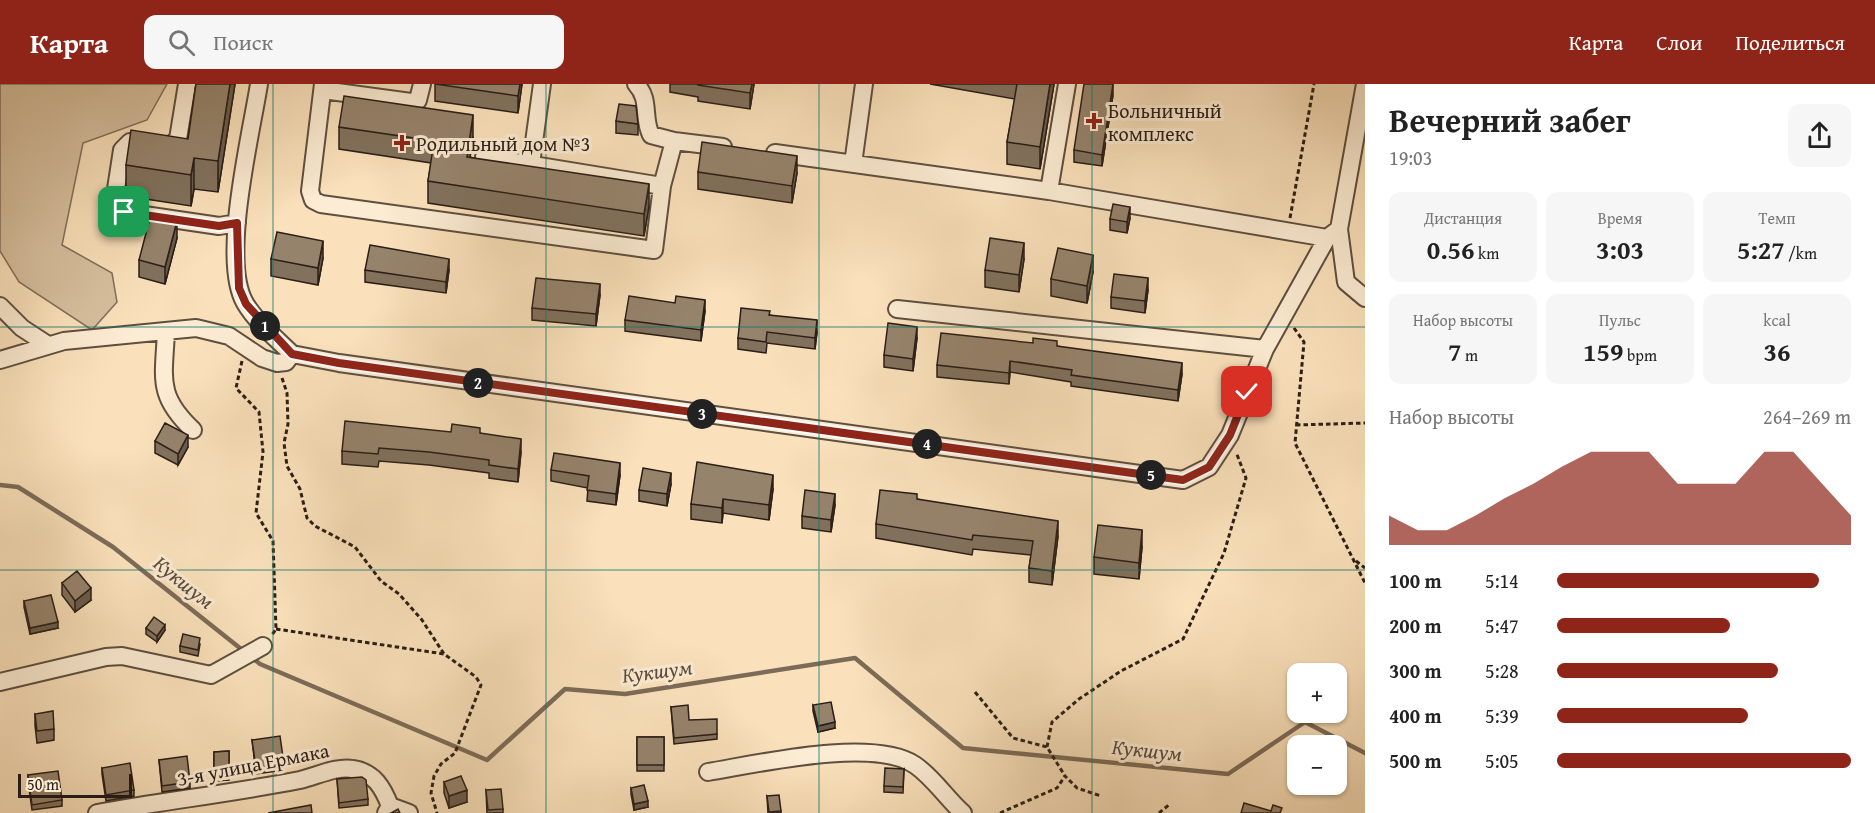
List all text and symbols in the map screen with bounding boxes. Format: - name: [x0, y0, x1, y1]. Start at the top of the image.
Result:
- search box: [144, 15, 564, 69]
- text: Карта: [30, 22, 108, 63]
- icon: search: [165, 26, 198, 59]
- text: Поиск: [213, 26, 273, 58]
- text: Карта: [1569, 27, 1623, 58]
- text: Слои: [1656, 27, 1702, 58]
- text: Поделиться: [1735, 27, 1845, 58]
- place label: Больничный комплекс: [1108, 96, 1222, 148]
- text: Вечерний забег: [1389, 96, 1631, 144]
- button: share: [1788, 104, 1851, 167]
- marker: Больничный комплекс: [1085, 112, 1103, 130]
- place label: Родильный дом №3: [416, 129, 590, 158]
- marker: Родильный дом №3: [393, 134, 411, 152]
- text: 19:03: [1389, 143, 1432, 172]
- pin: [98, 186, 149, 237]
- icon: arrive: [107, 195, 140, 228]
- text: Дистанция: [1424, 206, 1502, 230]
- text: Время: [1598, 206, 1642, 230]
- text: Темп: [1759, 206, 1795, 230]
- text: 0.56: [1427, 230, 1475, 269]
- text: 3:03: [1596, 230, 1644, 269]
- text: 5:27: [1737, 230, 1785, 269]
- text: km: [1475, 241, 1499, 265]
- text: /km: [1785, 241, 1817, 265]
- text: Набор высоты: [1413, 308, 1513, 332]
- text: Пульс: [1599, 308, 1641, 332]
- text: kcal: [1763, 308, 1791, 332]
- pin: 1: [250, 311, 280, 341]
- text: 1: [261, 314, 269, 338]
- text: 7: [1448, 332, 1461, 371]
- text: 159: [1583, 332, 1623, 371]
- text: 36: [1764, 332, 1790, 371]
- text: m: [1461, 343, 1478, 367]
- text: bpm: [1623, 343, 1657, 367]
- pin: [1221, 366, 1272, 417]
- pin: 2: [463, 368, 493, 398]
- text: 2: [474, 371, 482, 395]
- icon: check: [1230, 375, 1263, 408]
- pin: 3: [687, 399, 717, 429]
- text: 3: [698, 402, 706, 426]
- text: Набор высоты: [1389, 402, 1514, 431]
- text: 264–269 m: [1763, 402, 1851, 431]
- pin: 4: [912, 429, 942, 459]
- text: 4: [923, 432, 931, 456]
- pin: 5: [1136, 460, 1166, 490]
- text: 5: [1147, 463, 1155, 487]
- water label: Кукшум: [147, 548, 221, 616]
- text: 100 m: [1389, 566, 1442, 595]
- text: 5:14: [1485, 566, 1519, 595]
- text: 200 m: [1389, 611, 1442, 640]
- text: 5:47: [1485, 611, 1519, 640]
- water label: Кукшум: [620, 651, 694, 691]
- text: 300 m: [1389, 656, 1442, 685]
- text: 5:28: [1485, 656, 1519, 685]
- map controls: [1287, 663, 1347, 795]
- button: +: [1287, 663, 1347, 723]
- text: 400 m: [1389, 701, 1442, 730]
- text: 5:39: [1485, 701, 1519, 730]
- water label: Кукшум: [1110, 731, 1184, 769]
- street label: 3-я улица Ермака: [175, 735, 332, 793]
- button: −: [1287, 735, 1347, 795]
- text: 500 m: [1389, 746, 1442, 775]
- text: 5:05: [1485, 746, 1519, 775]
- scale bar: [18, 771, 132, 798]
- text: 50 m: [27, 772, 59, 796]

